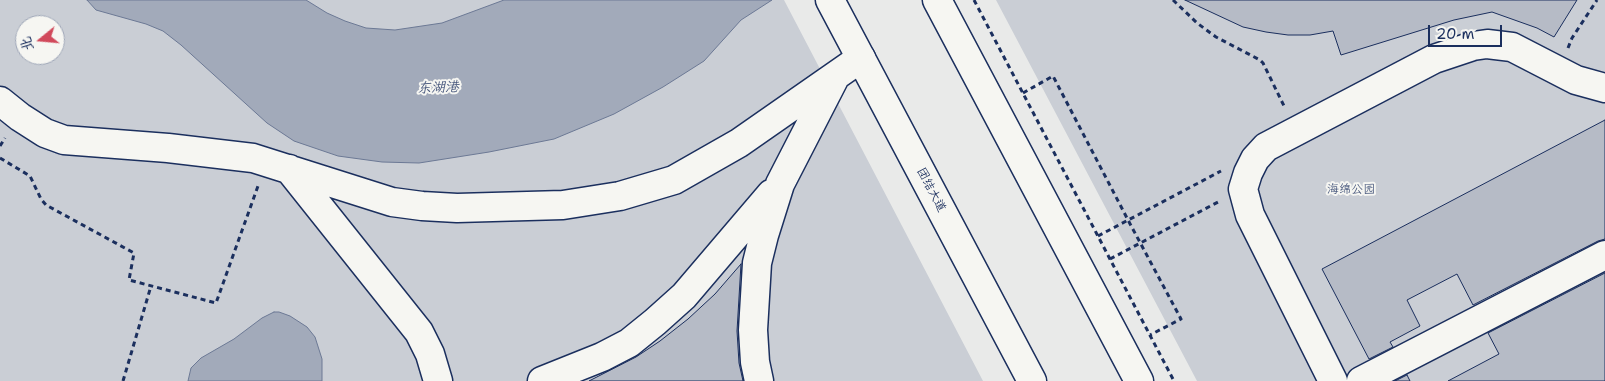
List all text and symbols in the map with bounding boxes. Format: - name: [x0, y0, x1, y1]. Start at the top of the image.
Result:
- north arrow: [15, 15, 65, 65]
- scale bar: [1430, 15, 1504, 47]
- text: 20 m: [1436, 24, 1475, 44]
- text: 北: [16, 35, 37, 53]
- water label: 东湖港: [417, 79, 459, 97]
- street label: 团结大道: [913, 165, 949, 215]
- park label: 海绵公园: [1327, 183, 1375, 197]

